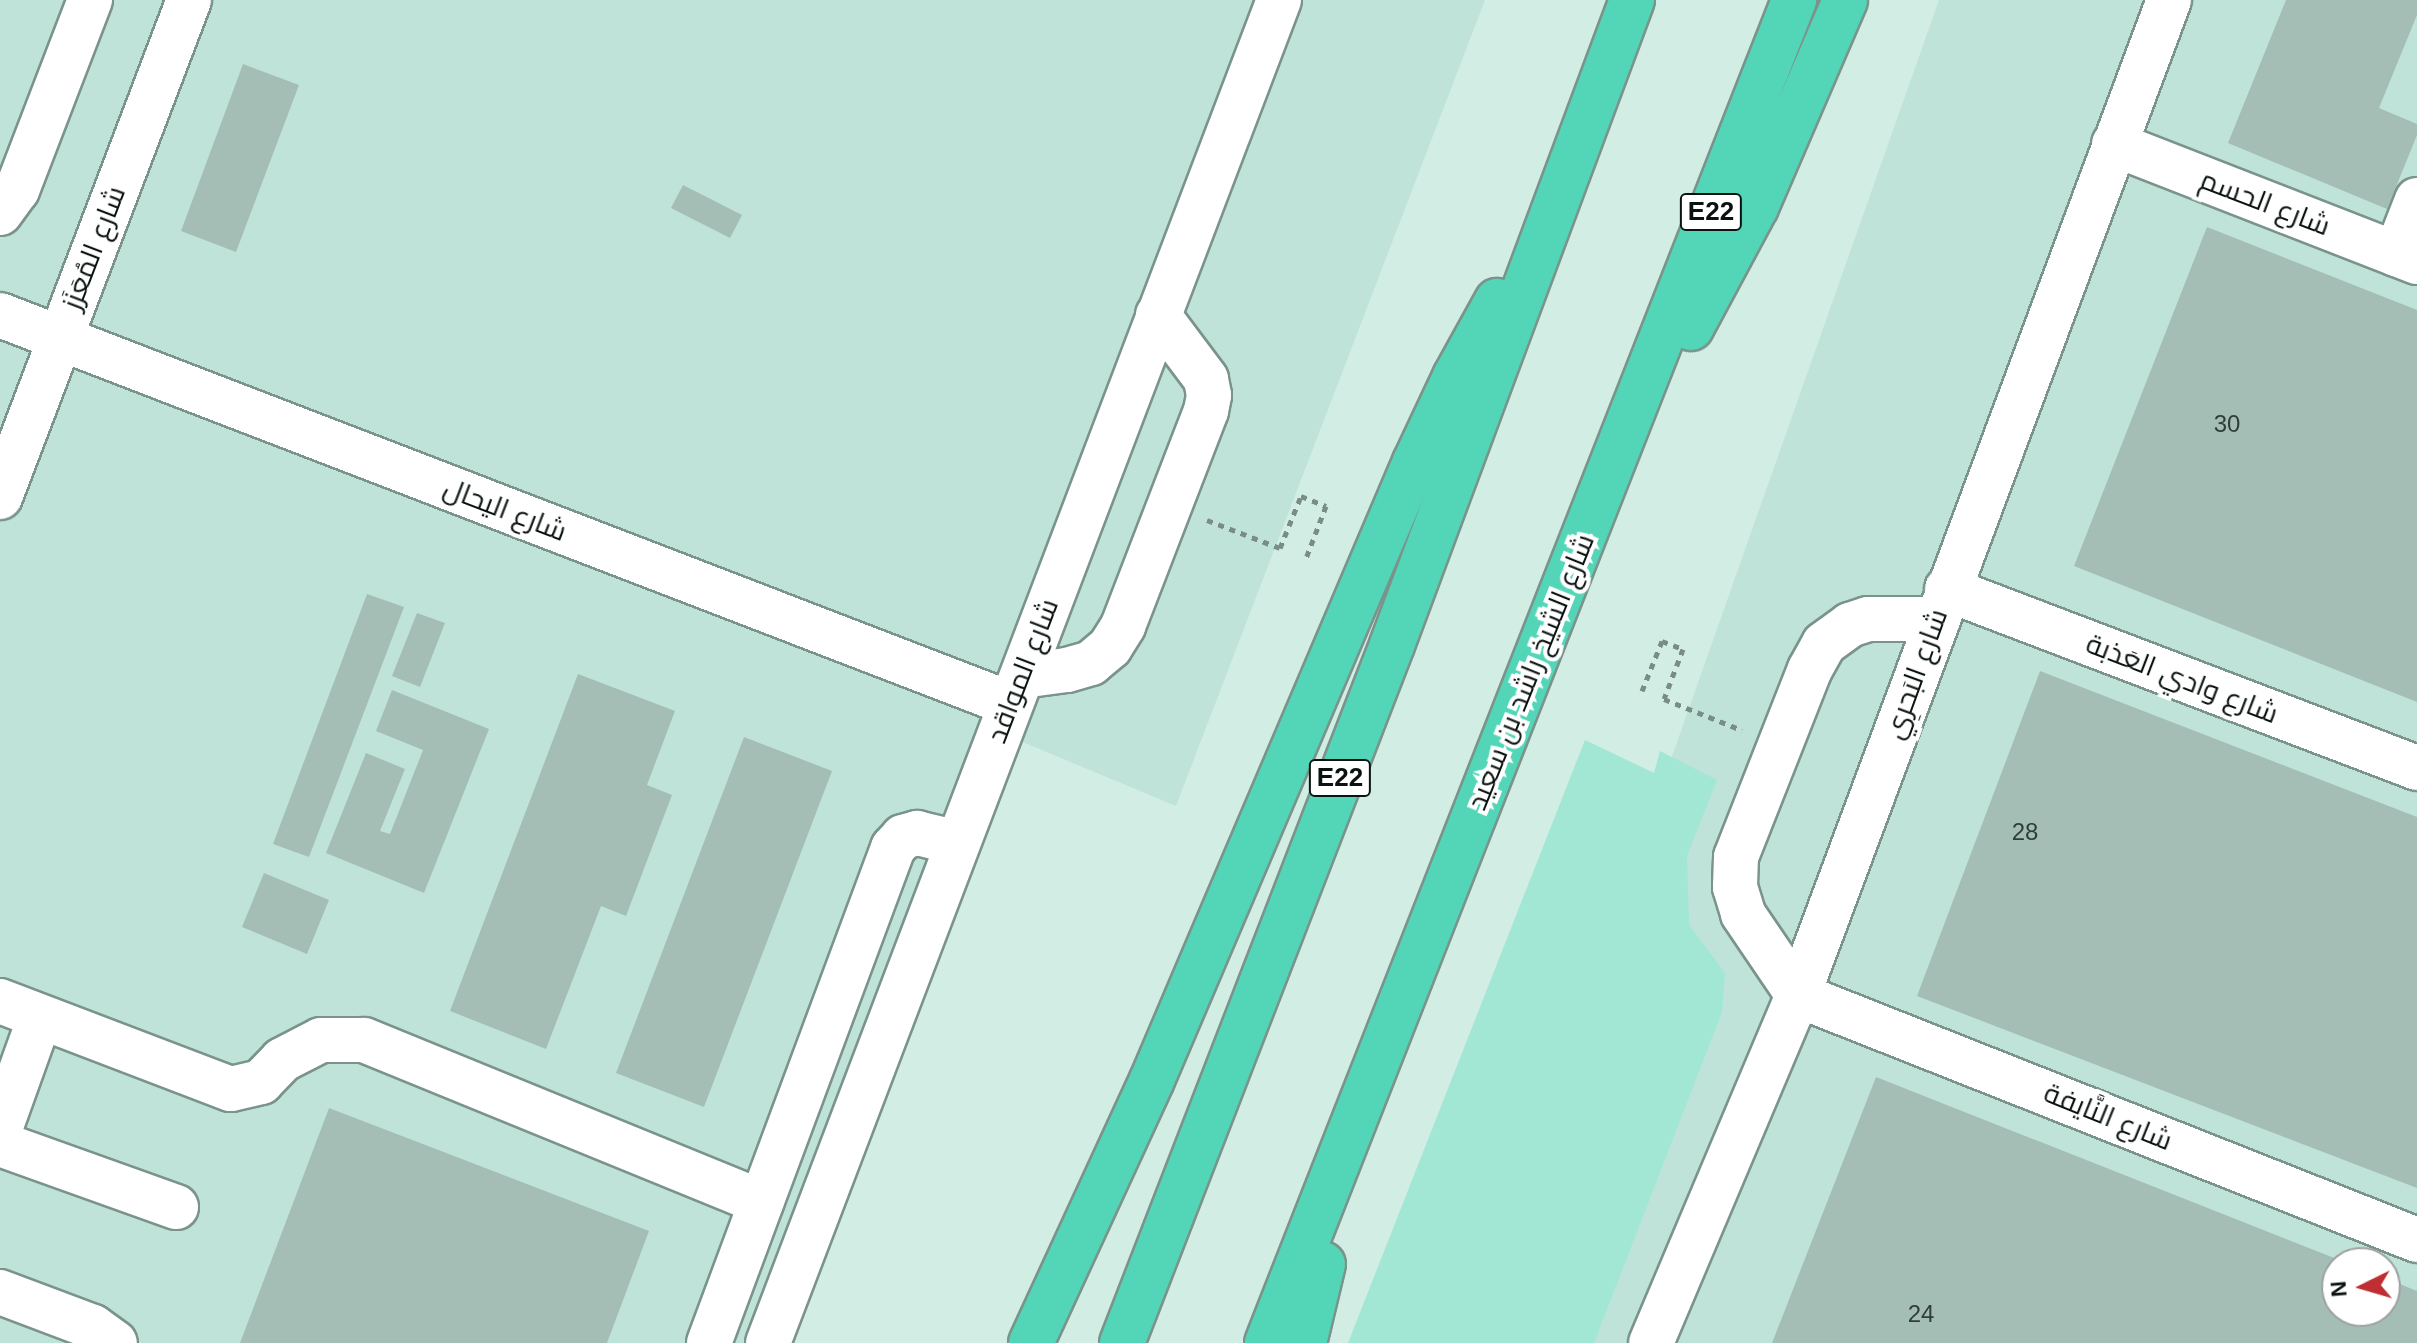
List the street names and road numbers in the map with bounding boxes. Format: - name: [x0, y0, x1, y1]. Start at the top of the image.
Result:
- street label: شارع الحسم: [2195, 163, 2335, 243]
- street label: شارع المُعَزَز: [55, 181, 133, 315]
- road number: E22: [1679, 190, 1743, 234]
- street label: شارع اليحال: [439, 471, 571, 549]
- street label: شارع الشيخ راشد بن سعيد: [1460, 529, 1602, 815]
- street label: شارع المواقد: [980, 594, 1066, 748]
- street label: شارع البَحرِي: [1877, 604, 1955, 744]
- street label: شارع وادي العَذبة: [2081, 627, 2283, 731]
- road number: E22: [1308, 756, 1372, 800]
- street label: شارع النَّايفة: [2039, 1076, 2177, 1158]

